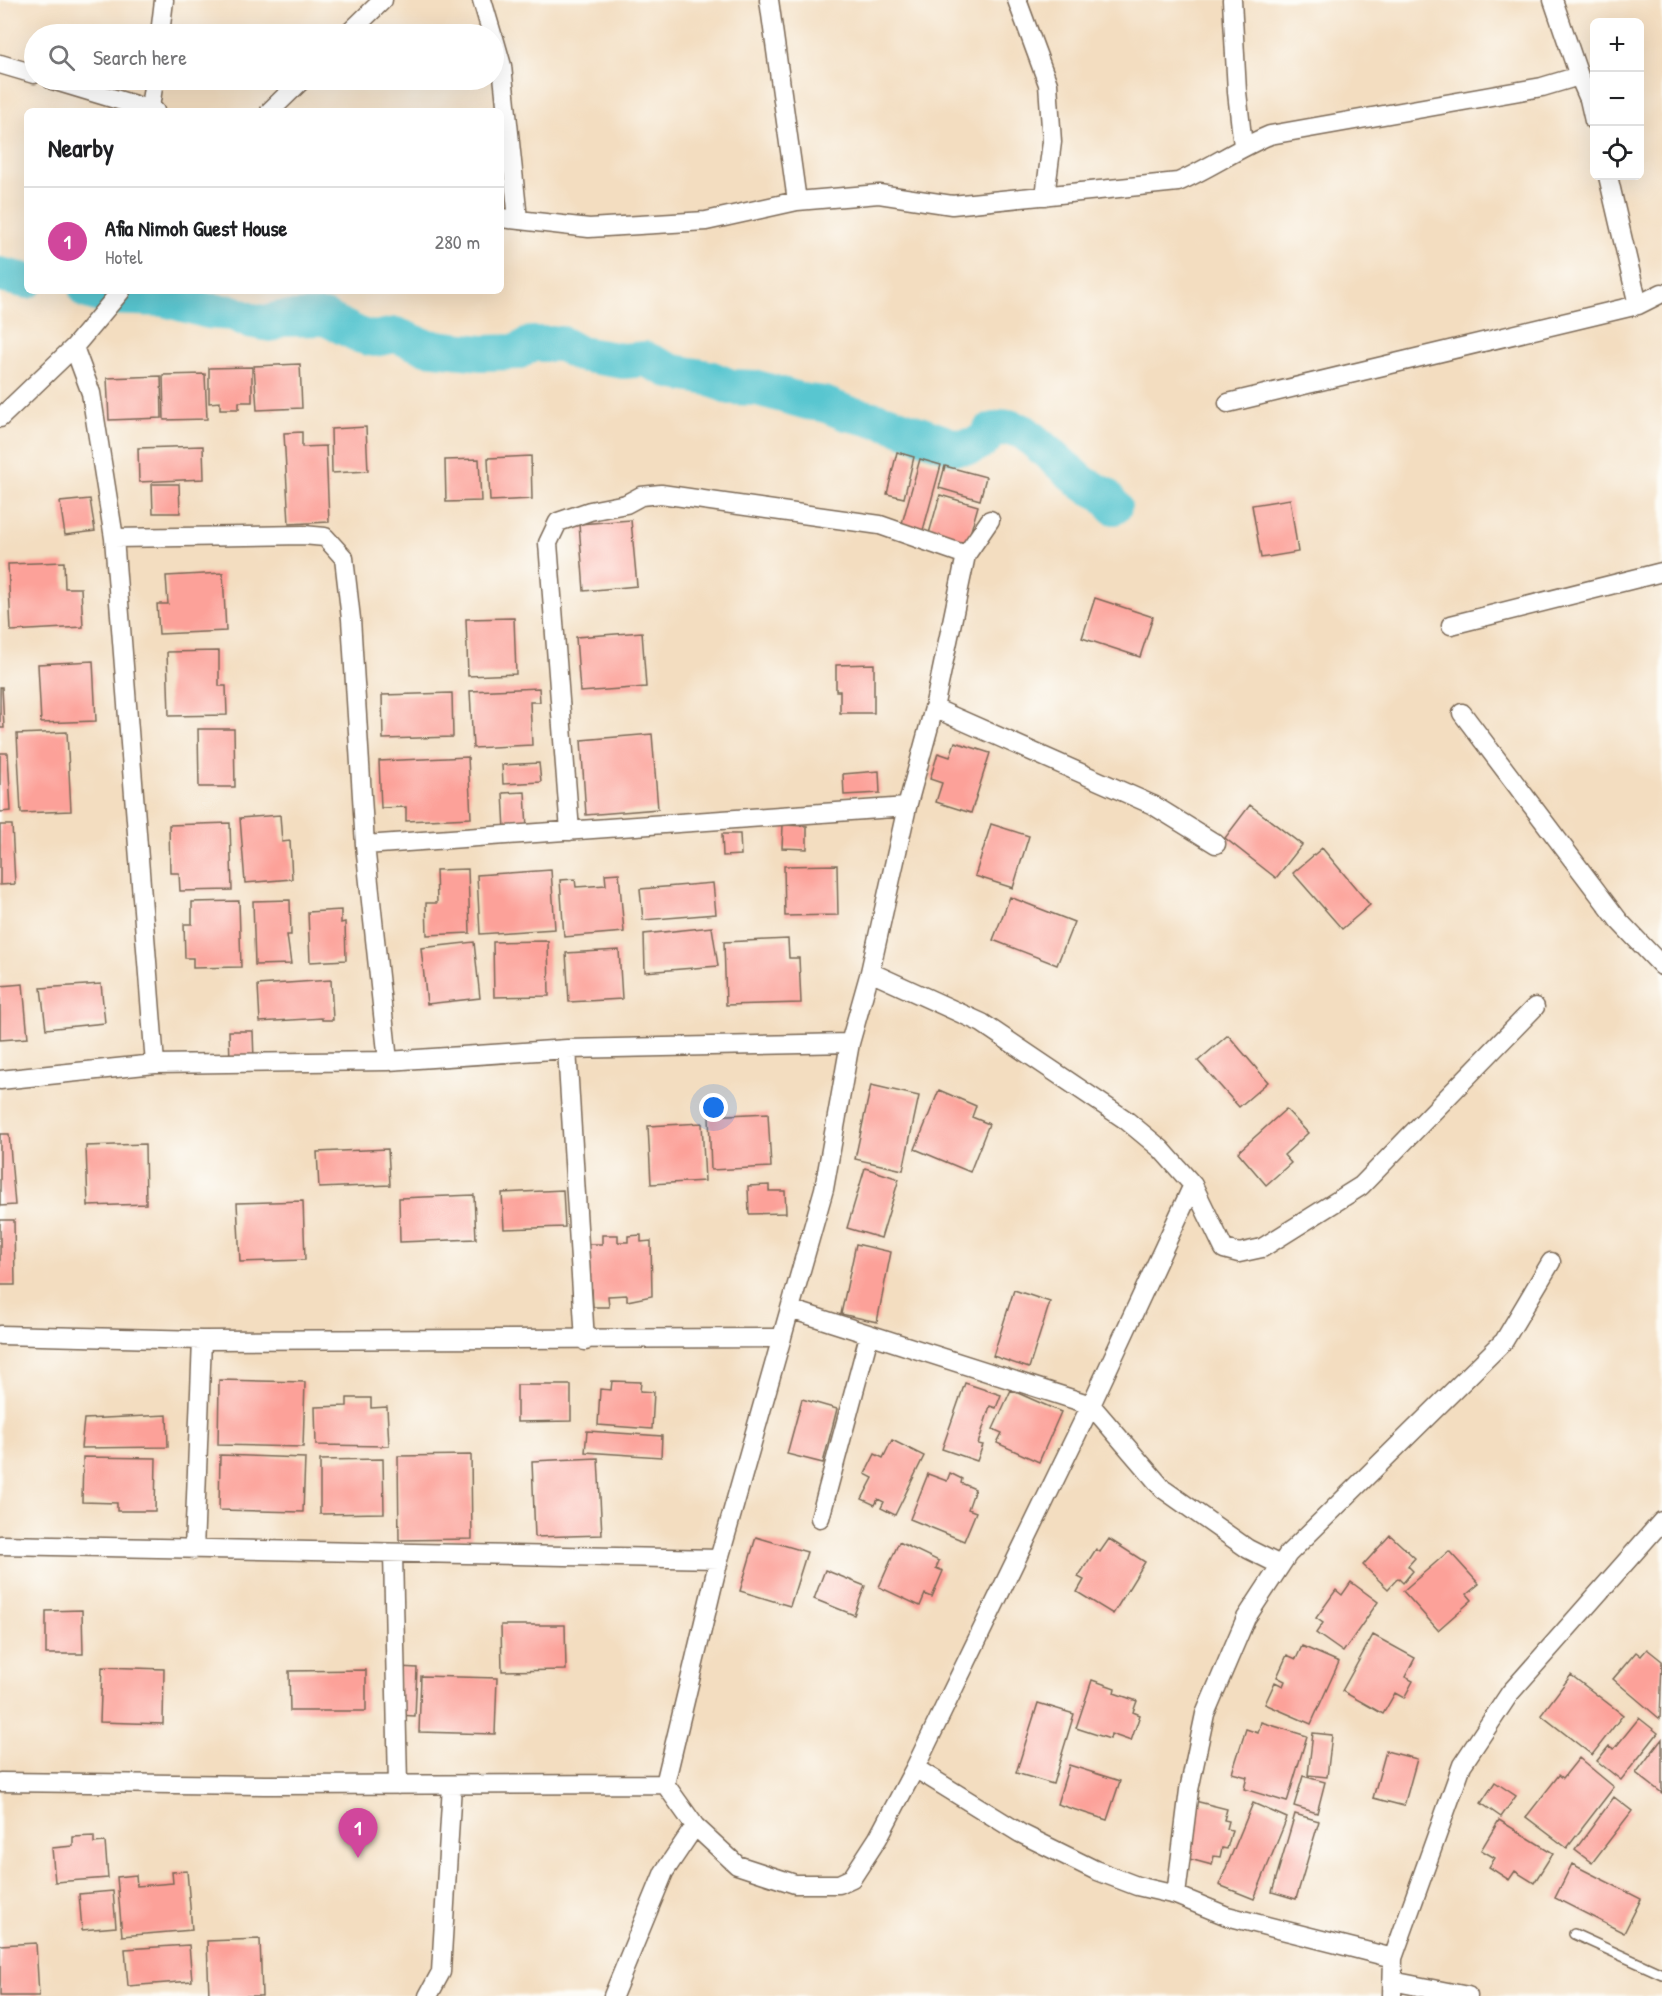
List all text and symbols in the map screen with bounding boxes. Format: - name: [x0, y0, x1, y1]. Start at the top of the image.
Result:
- map controls: [1590, 18, 1644, 180]
- button: +: [1590, 18, 1644, 72]
- search box: [24, 24, 504, 90]
- icon: search: [45, 41, 78, 74]
- text: Search here: [93, 42, 187, 72]
- button: −: [1590, 72, 1644, 126]
- button: locate: [1590, 126, 1644, 180]
- text: Nearby: [48, 130, 114, 165]
- text: Afia Nimoh Guest House: [105, 213, 287, 243]
- text: 1: [64, 228, 71, 255]
- text: 280 m: [435, 228, 480, 255]
- text: Hotel: [105, 243, 143, 270]
- your location: [699, 1093, 728, 1122]
- pin: 1: [338, 1808, 378, 1858]

